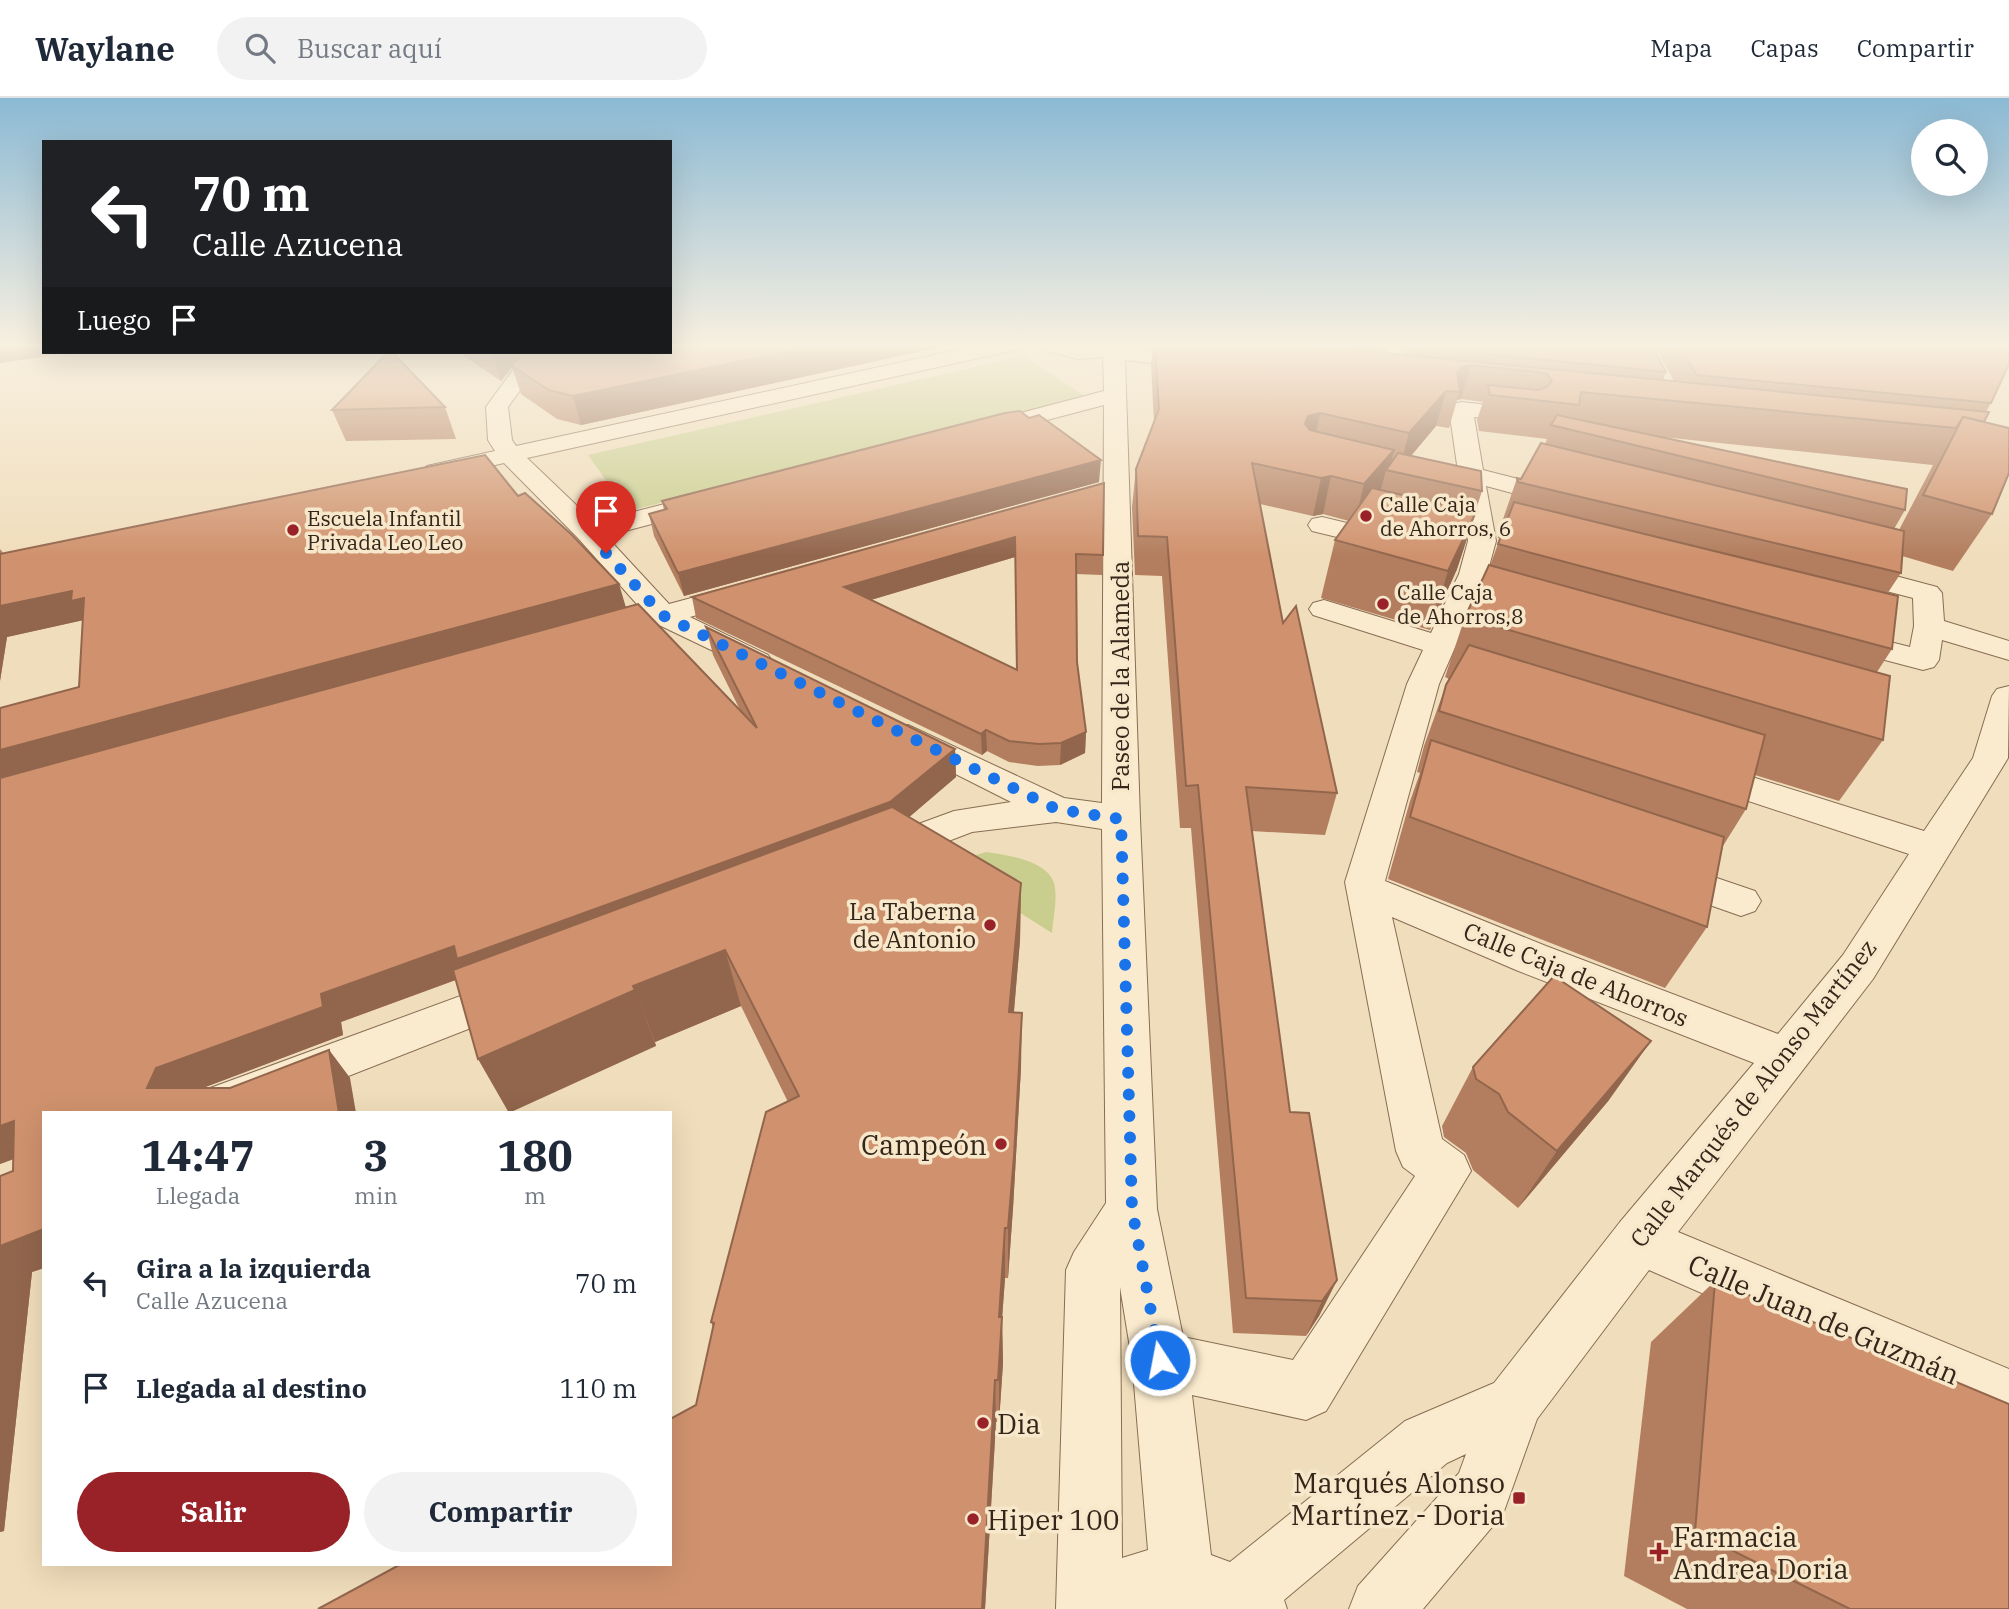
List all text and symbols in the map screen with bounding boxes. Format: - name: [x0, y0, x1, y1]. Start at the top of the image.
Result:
- search box: [217, 17, 707, 80]
- text: Waylane: [35, 27, 175, 70]
- icon: search: [241, 29, 279, 67]
- text: Buscar aquí: [297, 31, 442, 65]
- text: Mapa: [1650, 32, 1712, 64]
- text: Capas: [1750, 32, 1819, 64]
- text: Compartir: [1857, 32, 1974, 64]
- map controls: [1911, 119, 1988, 196]
- button: search: [1911, 119, 1988, 196]
- text: 70 m: [192, 161, 310, 224]
- icon: left: [77, 168, 168, 259]
- text: Calle Azucena: [192, 223, 403, 265]
- icon: arrive: [165, 301, 203, 339]
- text: Luego: [77, 303, 151, 337]
- pin: [576, 481, 636, 553]
- place label: Calle Caja de Ahorros, 6: [1380, 490, 1511, 542]
- icon: arrive: [587, 492, 625, 530]
- place label: Escuela Infantil Privada Leo Leo: [307, 504, 463, 556]
- marker: Calle Caja de Ahorros, 6: [1358, 508, 1374, 524]
- marker: Escuela Infantil Privada Leo Leo: [285, 522, 301, 538]
- street label: Paseo de la Alameda: [1104, 561, 1136, 791]
- place label: Calle Caja de Ahorros,8: [1397, 578, 1524, 630]
- marker: Calle Caja de Ahorros,8: [1375, 596, 1391, 612]
- place label: La Taberna de Antonio: [849, 895, 976, 955]
- street label: Calle Caja de Ahorros: [1459, 914, 1693, 1034]
- marker: La Taberna de Antonio: [982, 917, 998, 933]
- street label: Calle Marqués de Alonso Martínez: [1623, 932, 1883, 1254]
- place label: Campeón: [861, 1126, 987, 1163]
- text: 14:47: [141, 1128, 255, 1183]
- text: 3: [363, 1128, 389, 1183]
- text: 180: [497, 1128, 573, 1183]
- marker: Campeón: [993, 1136, 1009, 1152]
- text: Llegada: [156, 1180, 240, 1210]
- text: min: [354, 1180, 398, 1210]
- text: m: [524, 1180, 546, 1210]
- street label: Calle Juan de Guzmán: [1683, 1245, 1965, 1393]
- text: Gira a la izquierda: [136, 1251, 371, 1285]
- icon: left: [77, 1264, 115, 1302]
- text: 70 m: [575, 1266, 637, 1300]
- text: Calle Azucena: [136, 1285, 288, 1315]
- position arrow: [1123, 1323, 1197, 1397]
- icon: arrive: [77, 1369, 115, 1407]
- text: Llegada al destino: [136, 1371, 367, 1405]
- text: 110 m: [559, 1371, 637, 1405]
- place label: Dia: [997, 1405, 1041, 1442]
- marker: Dia: [975, 1415, 991, 1431]
- place label: Marqués Alonso Martínez - Doria: [1291, 1464, 1505, 1533]
- button: Salir: [77, 1472, 350, 1552]
- button: Compartir: [364, 1472, 637, 1552]
- marker: Marqués Alonso Martínez - Doria: [1511, 1490, 1527, 1506]
- place label: Hiper 100: [987, 1501, 1120, 1538]
- marker: Hiper 100: [965, 1511, 981, 1527]
- place label: Farmacia Andrea Doria: [1673, 1518, 1849, 1587]
- marker: Farmacia Andrea Doria: [1651, 1544, 1667, 1560]

